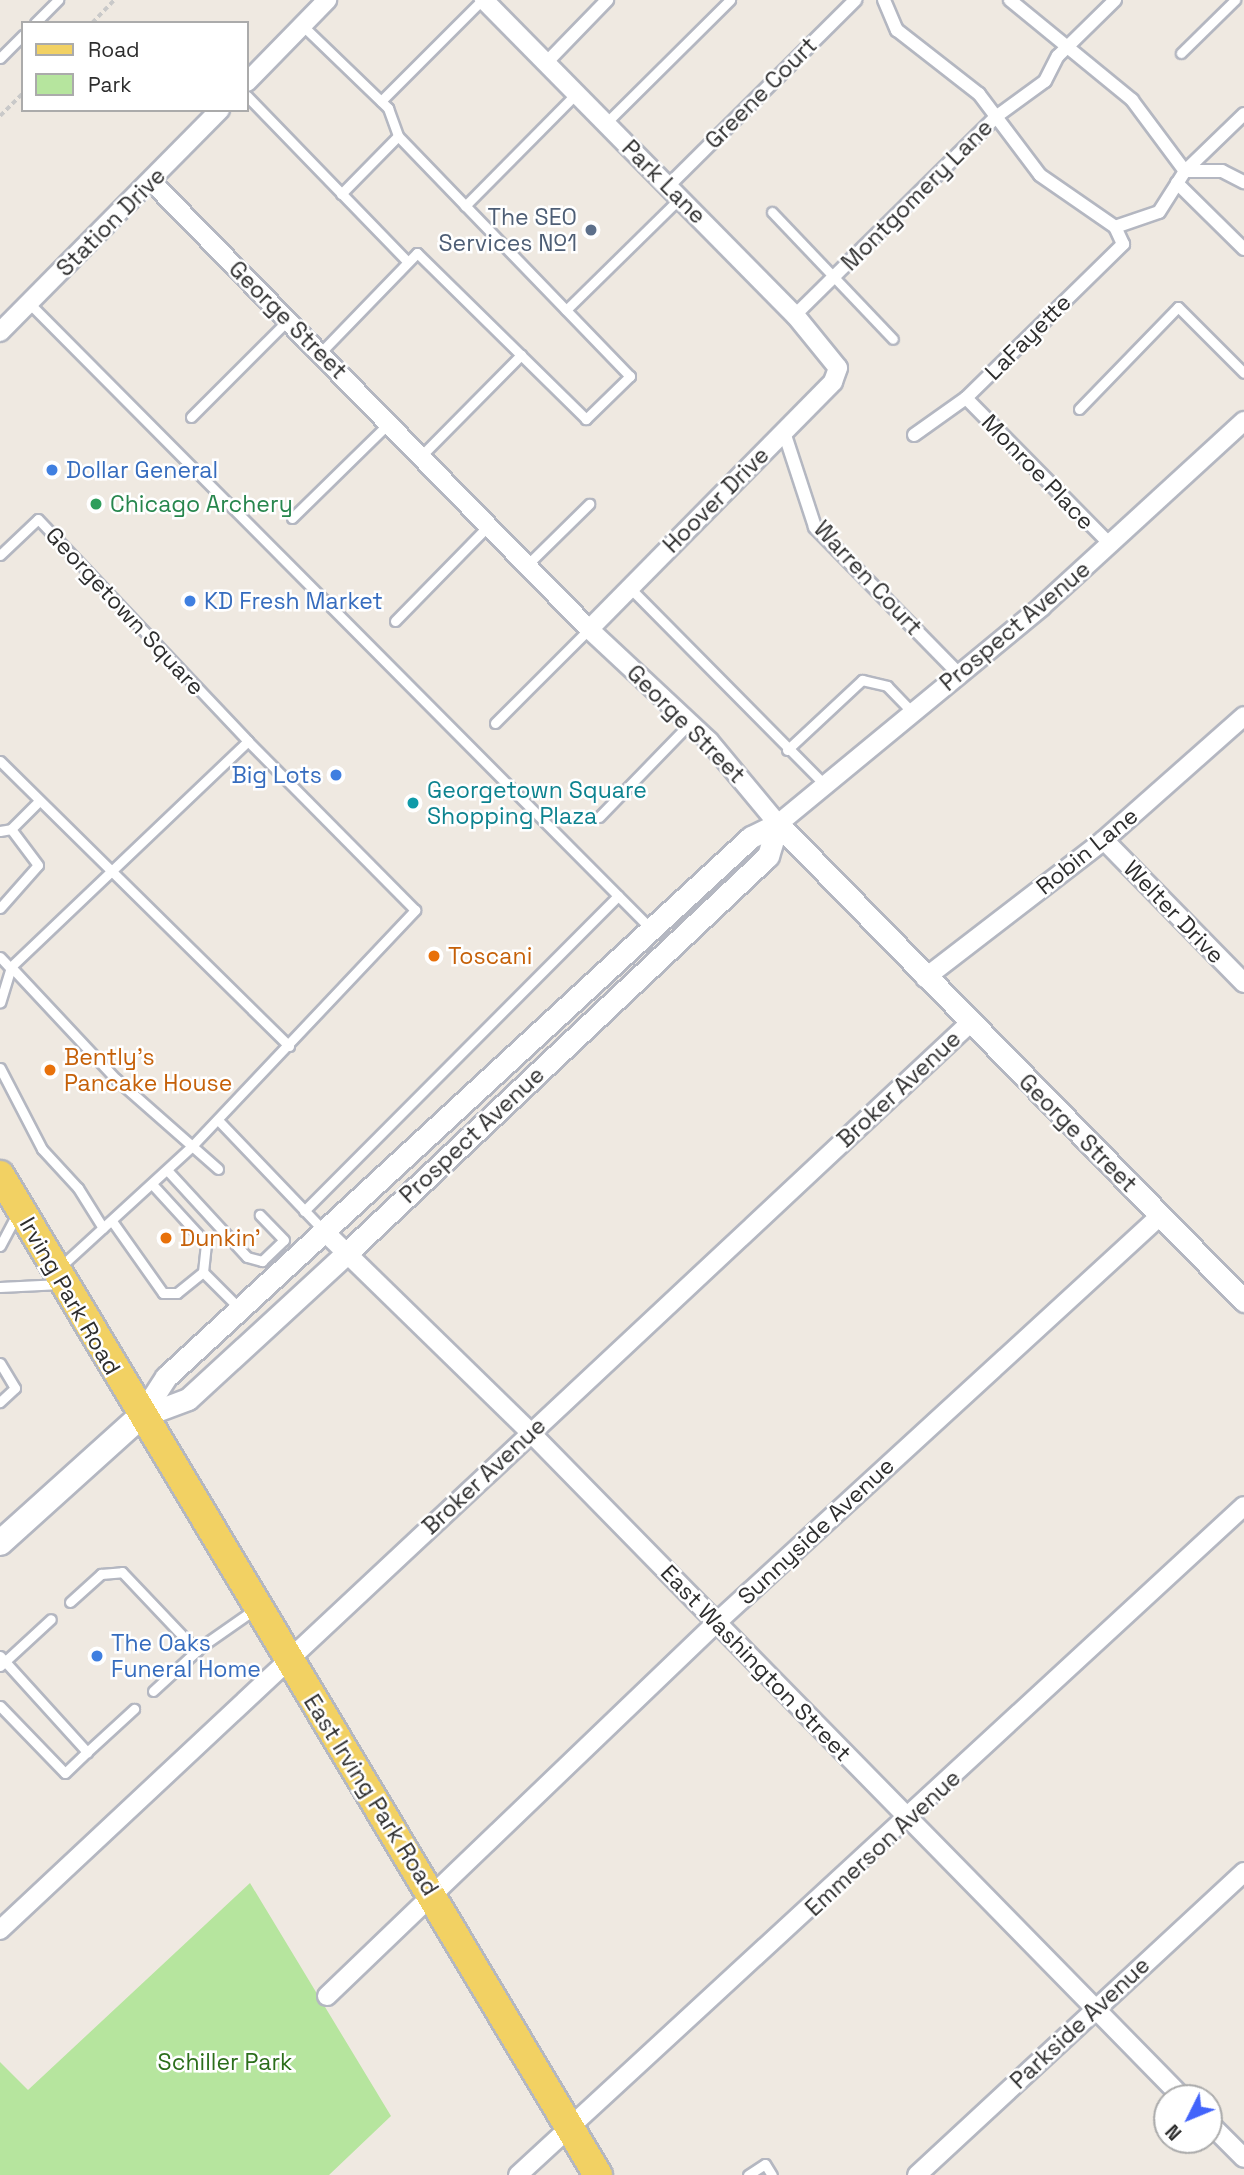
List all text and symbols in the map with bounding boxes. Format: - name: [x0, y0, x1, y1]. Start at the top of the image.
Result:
- legend: [21, 21, 248, 112]
- street label: Greene Court: [699, 31, 823, 155]
- text: Road: [88, 36, 140, 63]
- text: Park: [88, 71, 132, 98]
- street label: Montgomery Lane: [836, 114, 998, 276]
- street label: Park Lane: [616, 134, 712, 230]
- street label: Station Drive: [51, 162, 171, 282]
- place label: The SEO Services №1: [438, 203, 577, 257]
- marker: The SEO Services №1: [583, 222, 599, 238]
- street label: George Street: [223, 255, 353, 385]
- street label: LaFayette: [979, 288, 1077, 386]
- street label: Monroe Place: [976, 408, 1100, 536]
- street label: Hoover Drive: [657, 441, 775, 559]
- place label: Dollar General: [66, 456, 218, 484]
- marker: Dollar General: [44, 462, 60, 478]
- place label: Chicago Archery: [110, 490, 293, 518]
- marker: Chicago Archery: [88, 496, 104, 512]
- street label: Warren Court: [808, 515, 928, 641]
- street label: Georgetown Square: [40, 521, 210, 701]
- street label: Prospect Avenue: [934, 555, 1096, 697]
- place label: KD Fresh Market: [204, 587, 383, 615]
- marker: KD Fresh Market: [182, 593, 198, 609]
- street label: George Street: [621, 659, 751, 789]
- place label: Big Lots: [232, 761, 322, 789]
- marker: Big Lots: [328, 767, 344, 783]
- place label: Georgetown Square Shopping Plaza: [427, 776, 647, 830]
- marker: Georgetown Square Shopping Plaza: [405, 795, 421, 811]
- street label: Robin Lane: [1031, 802, 1143, 900]
- street label: Welter Drive: [1118, 855, 1230, 969]
- place label: Toscani: [448, 942, 532, 970]
- marker: Toscani: [426, 948, 442, 964]
- street label: Broker Avenue: [831, 1025, 967, 1153]
- place label: Bently's Pancake House: [64, 1043, 232, 1097]
- street label: Prospect Avenue: [394, 1061, 550, 1209]
- marker: Bently's Pancake House: [42, 1062, 58, 1078]
- street label: George Street: [1013, 1068, 1143, 1198]
- street label: Irving Park Road: [14, 1212, 126, 1380]
- place label: Dunkin': [180, 1224, 261, 1252]
- marker: Dunkin': [158, 1230, 174, 1246]
- street label: Broker Avenue: [416, 1412, 552, 1540]
- street label: Sunnyside Avenue: [732, 1451, 900, 1611]
- street label: East Washington Street: [655, 1559, 857, 1767]
- place label: The Oaks Funeral Home: [111, 1629, 261, 1683]
- marker: The Oaks Funeral Home: [89, 1648, 105, 1664]
- street label: East Irving Park Road: [298, 1689, 444, 1901]
- street label: Emmerson Avenue: [800, 1764, 966, 1922]
- street label: Parkside Avenue: [1004, 1951, 1156, 2095]
- park label: Schiller Park: [158, 2048, 292, 2076]
- north arrow: [1153, 2084, 1223, 2154]
- text: N: [1160, 2119, 1187, 2145]

